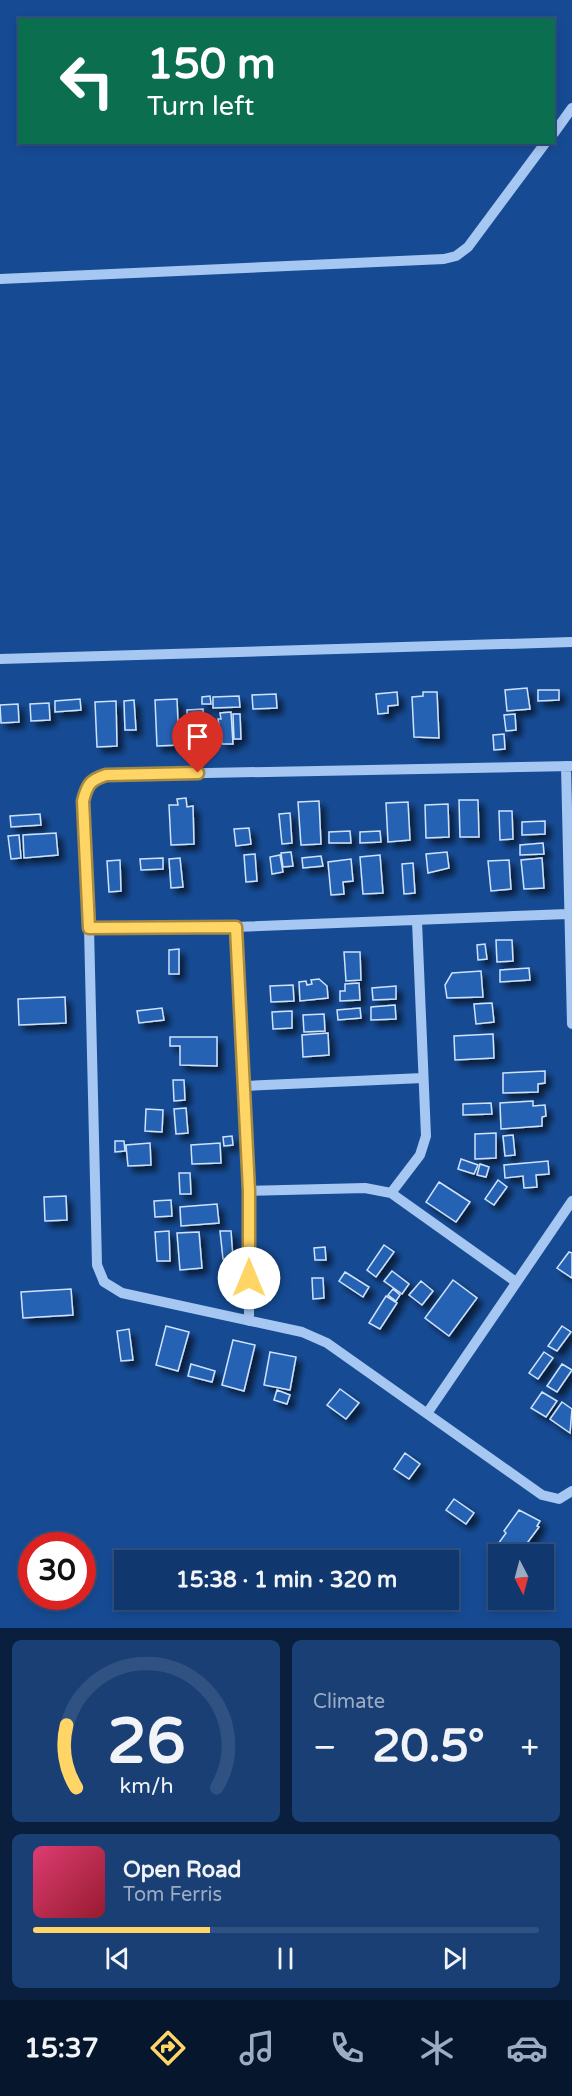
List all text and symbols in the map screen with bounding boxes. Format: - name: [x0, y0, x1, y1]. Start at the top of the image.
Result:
- text: 150 m: [147, 39, 276, 90]
- icon: left: [48, 42, 126, 120]
- text: Turn left: [147, 90, 254, 123]
- pin: [172, 711, 223, 773]
- icon: arrive: [181, 720, 214, 753]
- position arrow: [217, 1246, 281, 1310]
- speed limit sign: 30: [18, 1532, 96, 1610]
- north arrow: [488, 1544, 554, 1610]
- map controls: [488, 1544, 554, 1610]
- text: 15:38 · 1 min · 320 m: [176, 1567, 397, 1593]
- text: Climate: [313, 1690, 385, 1714]
- text: 26: [107, 1705, 185, 1780]
- text: 20.5°: [372, 1720, 485, 1774]
- text: −: [313, 1728, 337, 1767]
- text: +: [520, 1728, 539, 1767]
- text: km/h: [119, 1773, 173, 1799]
- text: Open Road: [123, 1857, 241, 1883]
- text: Tom Ferris: [123, 1883, 222, 1907]
- icon: previous: [101, 1942, 134, 1975]
- icon: pause: [269, 1942, 302, 1975]
- icon: next: [438, 1942, 471, 1975]
- icon: directions: [147, 2027, 189, 2069]
- icon: music: [236, 2027, 278, 2069]
- icon: phone: [326, 2027, 368, 2069]
- icon: climate: [416, 2027, 458, 2069]
- icon: car: [506, 2027, 548, 2069]
- text: 15:37: [24, 2032, 99, 2065]

